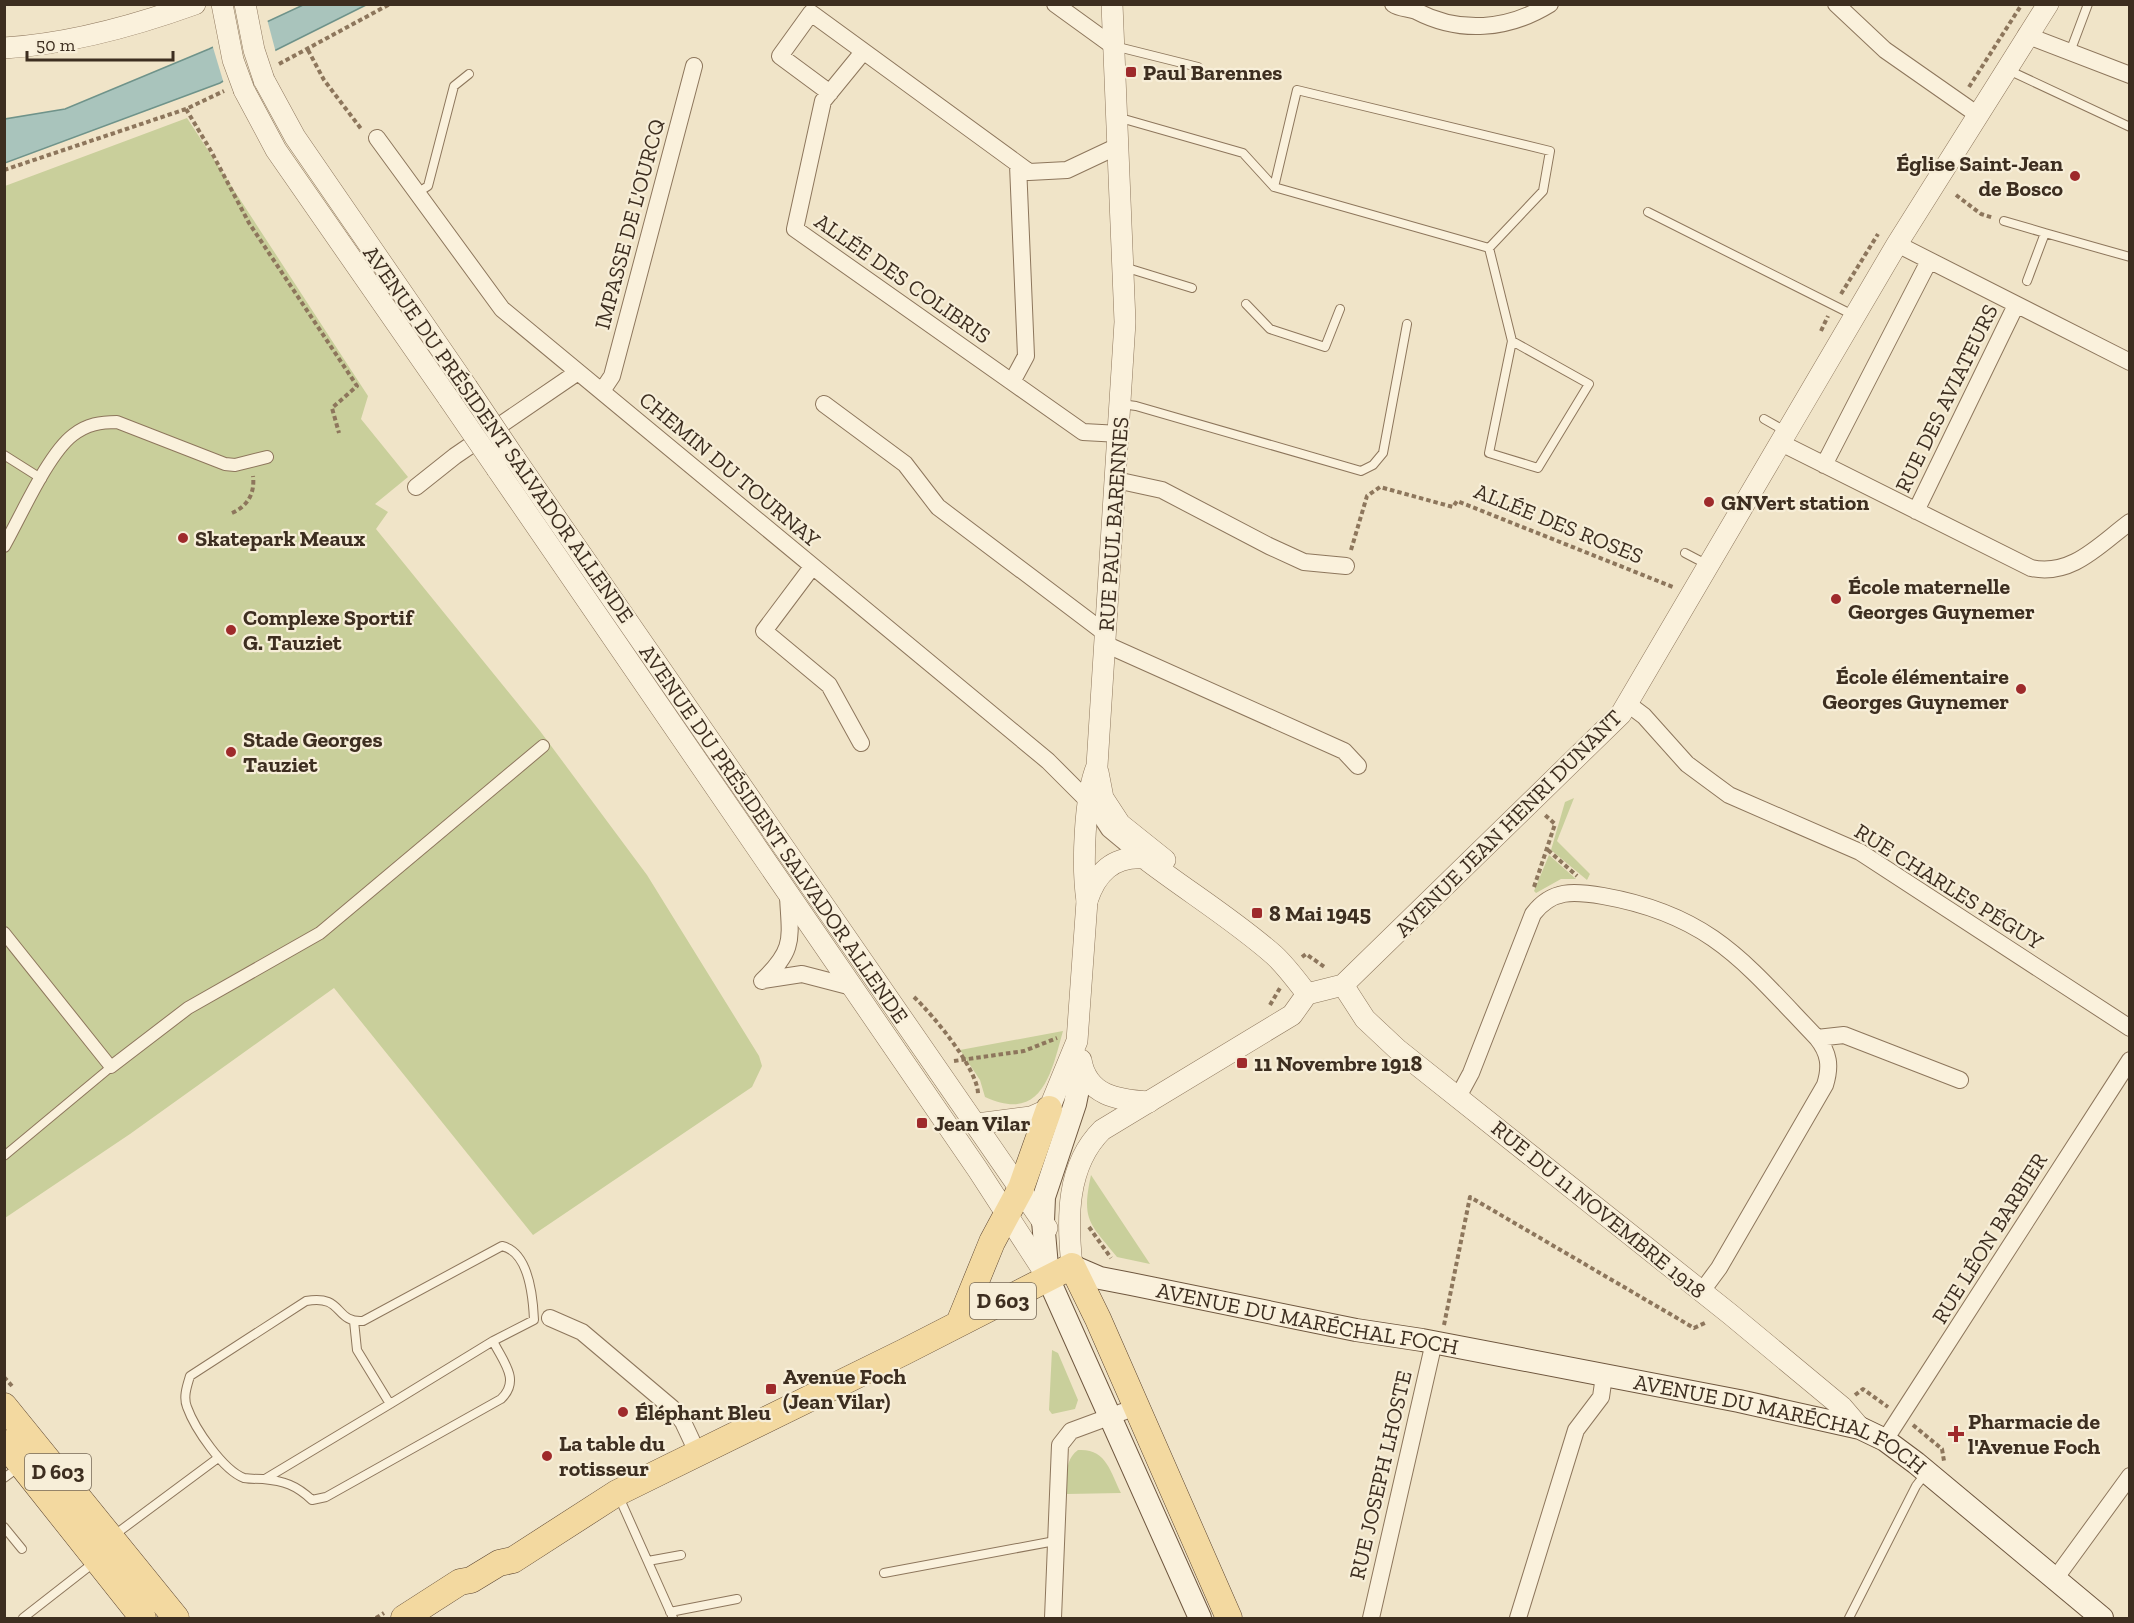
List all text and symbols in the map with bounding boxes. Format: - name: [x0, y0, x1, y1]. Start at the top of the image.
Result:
- scale bar: [27, 24, 172, 62]
- text: 50 m: [36, 34, 76, 56]
- place label: Paul Barennes: [1143, 59, 1282, 86]
- marker: Paul Barennes: [1124, 65, 1138, 79]
- street label: IMPASSE DE L'OURCQ: [588, 116, 671, 332]
- place label: Église Saint-Jean de Bosco: [1896, 150, 2063, 202]
- marker: Église Saint-Jean de Bosco: [2068, 169, 2082, 183]
- street label: ALLÉE DES COLIBRIS: [809, 207, 996, 349]
- street label: AVENUE DU PRÉSIDENT SALVADOR ALLENDE: [357, 240, 640, 628]
- street label: RUE DES AVIATEURS: [1889, 300, 2004, 497]
- street label: CHEMIN DU TOURNAY: [634, 386, 826, 553]
- street label: RUE PAUL BARENNES: [1093, 416, 1134, 632]
- street label: ALLÉE DES ROSES: [1470, 477, 1647, 570]
- place label: GNVert station: [1721, 489, 1869, 516]
- marker: GNVert station: [1702, 495, 1716, 509]
- place label: Skatepark Meaux: [195, 525, 365, 552]
- marker: Skatepark Meaux: [176, 531, 190, 545]
- place label: École maternelle Georges Guynemer: [1848, 573, 2035, 625]
- marker: École maternelle Georges Guynemer: [1829, 592, 1843, 606]
- place label: Complexe Sportif G. Tauziet: [243, 604, 415, 656]
- marker: Complexe Sportif G. Tauziet: [224, 623, 238, 637]
- street label: AVENUE DU PRÉSIDENT SALVADOR ALLENDE: [634, 639, 914, 1029]
- place label: École élémentaire Georges Guynemer: [1822, 663, 2009, 715]
- marker: École élémentaire Georges Guynemer: [2014, 682, 2028, 696]
- street label: AVENUE JEAN HENRI DUNANT: [1389, 704, 1628, 943]
- place label: Stade Georges Tauziet: [243, 726, 382, 778]
- marker: Stade Georges Tauziet: [224, 745, 238, 759]
- street label: RUE CHARLES PÉGUY: [1849, 817, 2048, 956]
- place label: 8 Mai 1945: [1269, 900, 1371, 927]
- marker: 8 Mai 1945: [1250, 906, 1264, 920]
- place label: 11 Novembre 1918: [1254, 1050, 1423, 1077]
- marker: 11 Novembre 1918: [1235, 1056, 1249, 1070]
- place label: Jean Vilar: [934, 1110, 1031, 1137]
- street label: RUE DU 11 NOVEMBRE 1918: [1486, 1114, 1711, 1304]
- marker: Jean Vilar: [915, 1116, 929, 1130]
- street label: RUE LÉON BARBIER: [1926, 1147, 2053, 1329]
- street label: AVENUE DU MARÉCHAL FOCH: [1154, 1277, 1461, 1361]
- road number: D 603: [970, 1283, 1036, 1319]
- place label: Avenue Foch (Jean Vilar): [783, 1363, 907, 1415]
- street label: RUE JOSEPH LHOSTE: [1343, 1368, 1418, 1582]
- street label: AVENUE DU MARÉCHAL FOCH: [1632, 1368, 1932, 1480]
- marker: Avenue Foch (Jean Vilar): [764, 1382, 778, 1396]
- place label: Éléphant Bleu: [635, 1399, 771, 1426]
- marker: Éléphant Bleu: [616, 1405, 630, 1419]
- place label: Pharmacie de l'Avenue Foch: [1968, 1408, 2101, 1460]
- marker: Pharmacie de l'Avenue Foch: [1949, 1427, 1963, 1441]
- place label: La table du rotisseur: [559, 1430, 665, 1482]
- marker: La table du rotisseur: [540, 1449, 554, 1463]
- road number: D 603: [25, 1454, 91, 1490]

